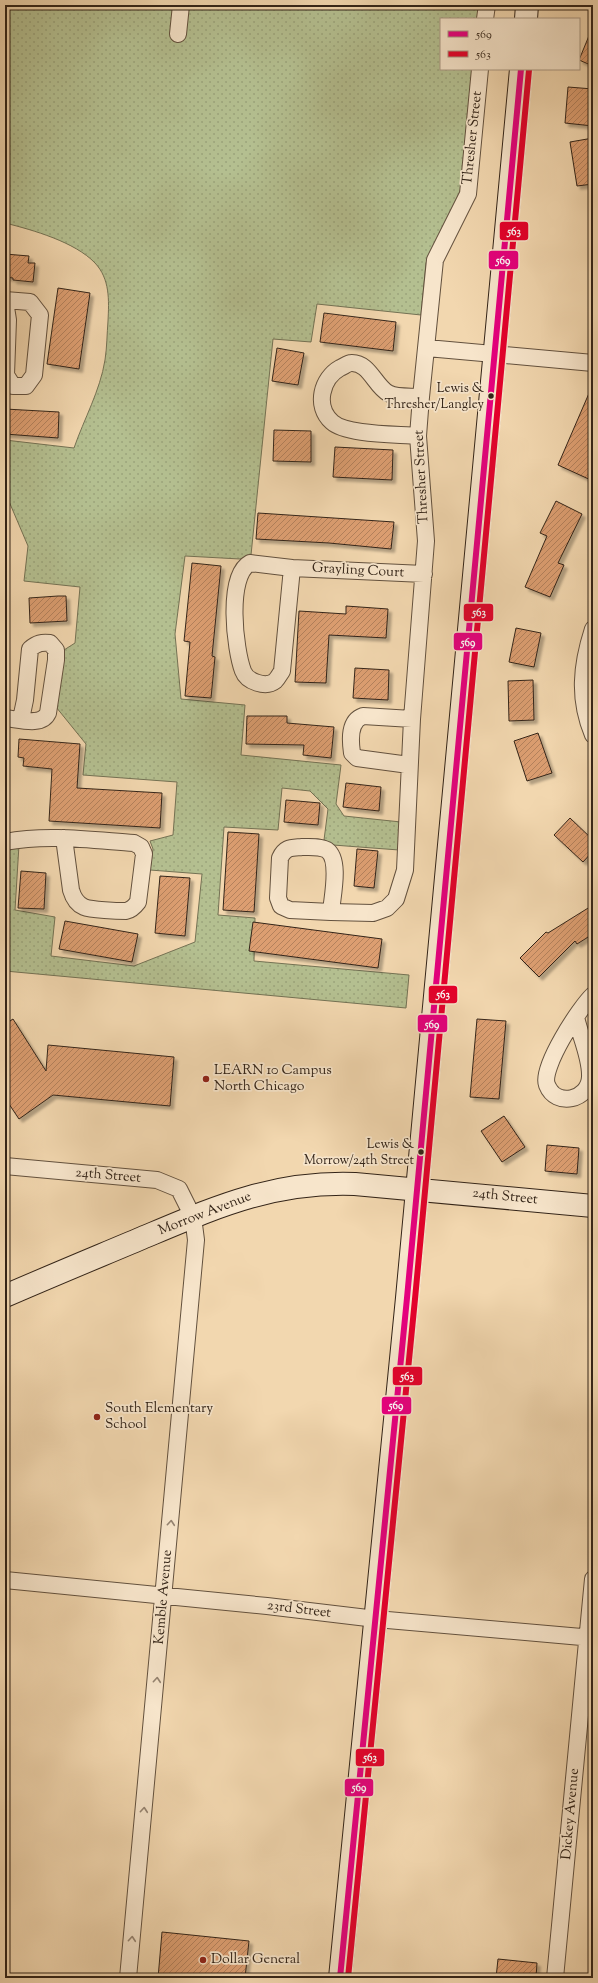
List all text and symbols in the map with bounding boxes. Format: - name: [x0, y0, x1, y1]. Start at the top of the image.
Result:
- legend: [440, 18, 580, 70]
- text: 569: [475, 26, 492, 44]
- text: 563: [475, 46, 491, 64]
- street label: Thresher Street: [458, 90, 488, 186]
- line badge: 563: [499, 221, 529, 241]
- text: 563: [506, 224, 521, 240]
- line badge: 569: [488, 250, 519, 270]
- text: 569: [495, 253, 511, 269]
- place label: Lewis & Thresher/Langley: [384, 380, 485, 414]
- marker: Lewis & Thresher/Langley: [486, 391, 496, 401]
- street label: Thresher Street: [410, 429, 434, 525]
- street label: Grayling Court: [311, 559, 405, 583]
- line badge: 563: [463, 603, 494, 622]
- text: 563: [471, 605, 486, 621]
- line badge: 569: [453, 632, 483, 651]
- text: 569: [460, 635, 476, 651]
- line badge: 563: [428, 985, 458, 1004]
- text: 563: [435, 987, 450, 1003]
- line badge: 569: [417, 1014, 448, 1033]
- text: 569: [424, 1017, 440, 1033]
- place label: LEARN 10 Campus North Chicago: [214, 1061, 332, 1097]
- marker: LEARN 10 Campus North Chicago: [201, 1074, 211, 1084]
- place label: Lewis & Morrow/24th Street: [304, 1136, 415, 1170]
- marker: Lewis & Morrow/24th Street: [416, 1147, 426, 1157]
- street label: 24th Street: [74, 1163, 142, 1189]
- street label: 24th Street: [471, 1184, 539, 1210]
- street label: Morrow Avenue: [156, 1187, 254, 1241]
- line badge: 563: [392, 1366, 423, 1386]
- text: 563: [399, 1369, 414, 1385]
- line badge: 569: [381, 1396, 412, 1415]
- text: 569: [388, 1398, 404, 1414]
- place label: South Elementary School: [105, 1399, 213, 1435]
- marker: South Elementary School: [92, 1412, 102, 1422]
- one-way arrow: [166, 1520, 175, 1526]
- street label: Kemble Avenue: [150, 1549, 178, 1645]
- street label: 23rd Street: [266, 1596, 332, 1624]
- one-way arrow: [152, 1677, 161, 1683]
- line badge: 563: [355, 1748, 385, 1767]
- text: 563: [362, 1750, 377, 1766]
- street label: Dickey Avenue: [557, 1767, 585, 1861]
- line badge: 569: [344, 1778, 374, 1797]
- text: 569: [351, 1780, 367, 1796]
- one-way arrow: [139, 1807, 148, 1813]
- one-way arrow: [127, 1936, 136, 1942]
- place label: Dollar General: [211, 1950, 300, 1970]
- marker: Dollar General: [198, 1955, 208, 1965]

